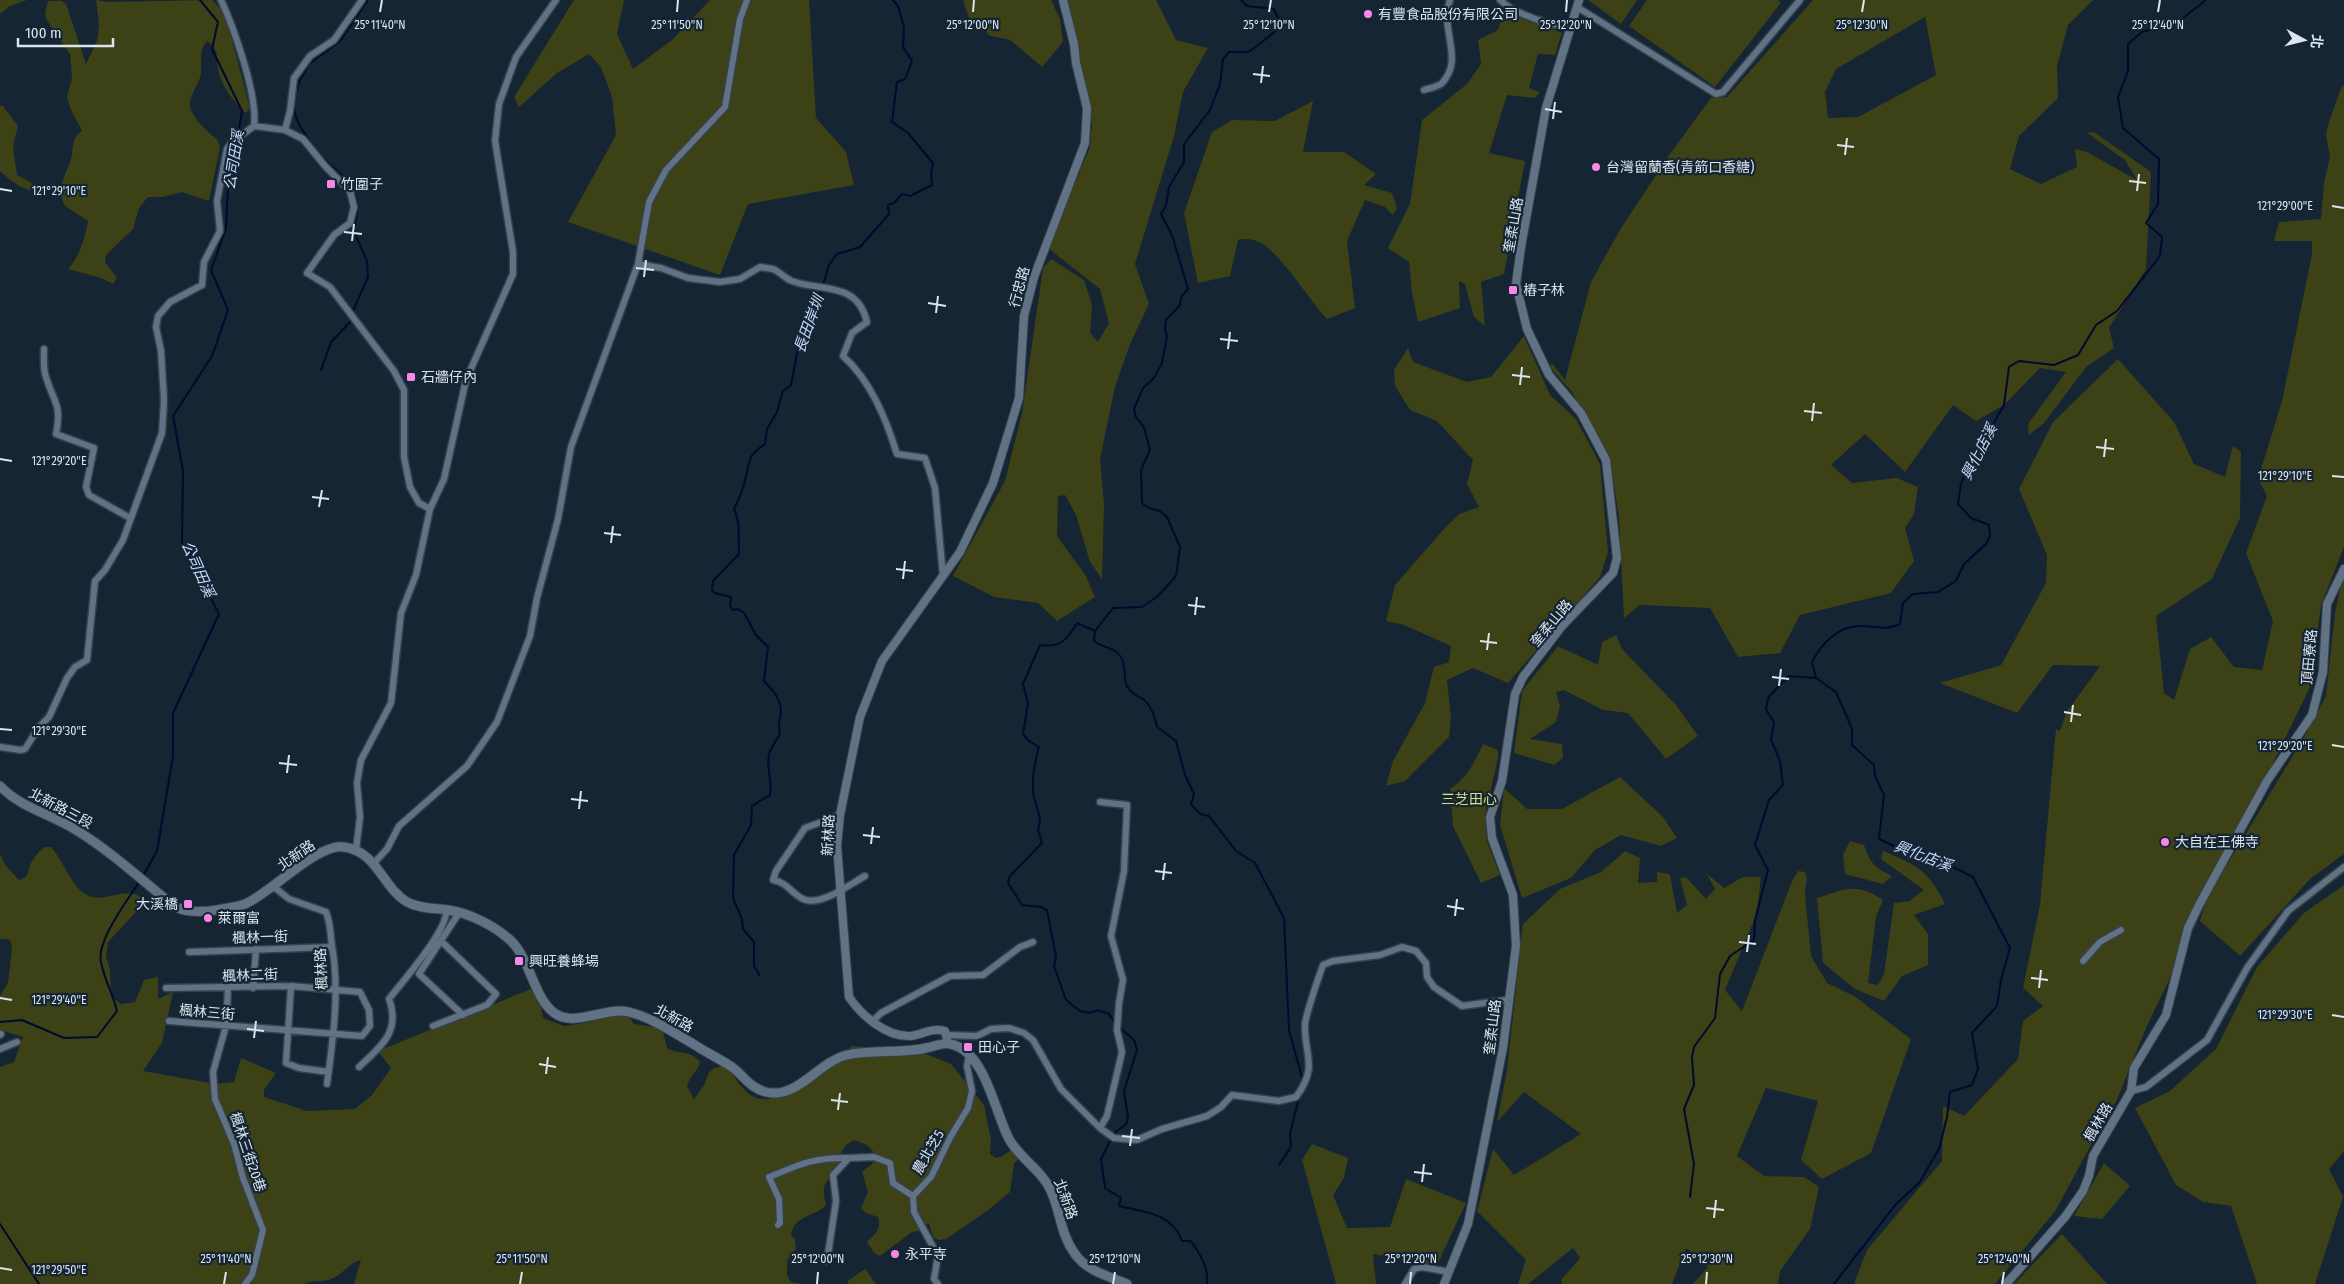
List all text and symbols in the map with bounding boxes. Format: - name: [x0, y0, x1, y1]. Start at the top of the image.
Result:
- place label: 有豐食品股份有限公司: [1378, 6, 1518, 23]
- marker: 有豐食品股份有限公司: [1362, 8, 1374, 20]
- scale bar: [18, 15, 112, 47]
- north arrow: [2279, 15, 2329, 65]
- text: 25°11'40"N: [354, 18, 406, 32]
- text: 25°11'50"N: [651, 18, 703, 32]
- text: 25°12'00"N: [947, 18, 999, 32]
- text: 25°12'10"N: [1243, 18, 1295, 32]
- text: 25°12'20"N: [1540, 18, 1592, 32]
- text: 25°12'30"N: [1836, 18, 1888, 32]
- text: 25°12'40"N: [2132, 18, 2184, 32]
- text: 100 m: [25, 24, 62, 42]
- text: 北: [2307, 34, 2326, 50]
- water label: 公司田溪: [220, 127, 248, 191]
- place label: 台灣留蘭香(青箭口香糖): [1606, 159, 1754, 176]
- marker: 台灣留蘭香(青箭口香糖): [1590, 161, 1602, 173]
- place label: 竹圍子: [341, 176, 383, 193]
- marker: 竹圍子: [325, 178, 337, 190]
- text: 121°29'10"E: [32, 184, 87, 198]
- street label: 奎柔山路: [1500, 196, 1527, 254]
- text: 121°29'00"E: [2257, 199, 2313, 213]
- street label: 行忠路: [1006, 265, 1033, 310]
- place label: 樁子林: [1523, 282, 1565, 299]
- marker: 樁子林: [1507, 284, 1519, 296]
- water label: 長田岸圳: [790, 291, 828, 355]
- place label: 石牆仔內: [421, 369, 477, 386]
- marker: 石牆仔內: [405, 371, 417, 383]
- water label: 興化店溪: [1957, 419, 2002, 483]
- text: 121°29'20"E: [31, 454, 87, 468]
- text: 121°29'10"E: [2258, 469, 2313, 483]
- water label: 公司田溪: [178, 538, 219, 602]
- street label: 奎柔山路: [1527, 596, 1576, 650]
- street label: 頂田寮路: [2299, 628, 2320, 686]
- text: 121°29'30"E: [31, 724, 87, 738]
- text: 121°29'20"E: [2257, 739, 2313, 753]
- street label: 北新路三段: [26, 785, 96, 832]
- park label: 三芝田心: [1441, 791, 1497, 808]
- street label: 新林路: [819, 814, 838, 856]
- place label: 大自在王佛寺: [2175, 834, 2259, 851]
- marker: 大自在王佛寺: [2159, 836, 2171, 848]
- street label: 北新路: [274, 837, 318, 874]
- water label: 興化店溪: [1892, 837, 1956, 876]
- place label: 大溪橋: [136, 896, 178, 913]
- marker: 大溪橋: [182, 898, 194, 910]
- place label: 萊爾富: [218, 910, 260, 927]
- marker: 萊爾富: [202, 912, 214, 924]
- street label: 楓林一街: [232, 928, 288, 947]
- street label: 楓林路: [312, 948, 331, 990]
- place label: 興旺養蜂場: [529, 953, 599, 970]
- marker: 興旺養蜂場: [513, 955, 525, 967]
- street label: 楓林二街: [222, 966, 278, 985]
- text: 121°29'40"E: [31, 993, 87, 1007]
- street label: 奎柔山路: [1481, 998, 1504, 1056]
- street label: 北新路: [651, 1001, 696, 1036]
- street label: 楓林三街: [178, 1002, 236, 1023]
- text: 121°29'30"E: [2257, 1008, 2313, 1022]
- place label: 田心子: [978, 1039, 1020, 1056]
- marker: 田心子: [962, 1041, 974, 1053]
- street label: 楓林路: [2081, 1100, 2116, 1145]
- street label: 楓林三街20巷: [226, 1110, 269, 1194]
- street label: 農北芝5: [909, 1127, 948, 1177]
- street label: 北新路: [1050, 1177, 1081, 1222]
- place label: 永平寺: [905, 1246, 947, 1263]
- marker: 永平寺: [889, 1248, 901, 1260]
- text: 25°11'40"N: [200, 1252, 252, 1266]
- text: 25°11'50"N: [496, 1252, 548, 1266]
- text: 25°12'00"N: [792, 1252, 844, 1266]
- text: 25°12'10"N: [1089, 1252, 1141, 1266]
- text: 25°12'20"N: [1385, 1252, 1437, 1266]
- text: 25°12'30"N: [1681, 1252, 1733, 1266]
- text: 25°12'40"N: [1978, 1252, 2030, 1266]
- text: 121°29'50"E: [31, 1263, 87, 1277]

